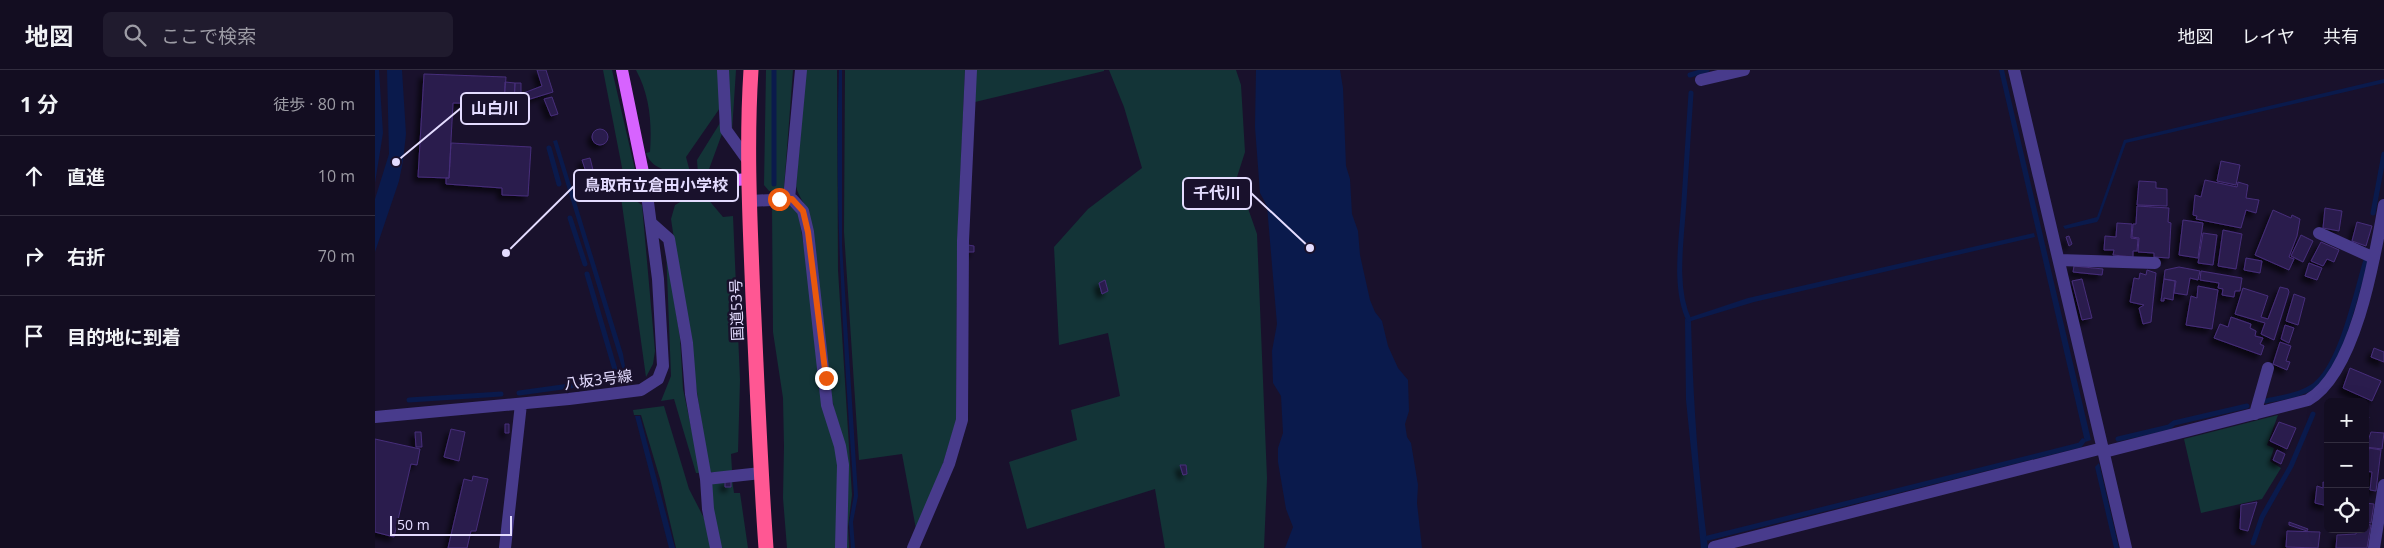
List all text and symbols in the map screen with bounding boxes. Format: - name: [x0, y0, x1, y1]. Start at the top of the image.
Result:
- search box: [103, 12, 453, 57]
- text: 地図: [25, 19, 73, 52]
- icon: search: [121, 21, 149, 49]
- text: ここで検索: [161, 23, 256, 49]
- text: 地図: [2178, 24, 2214, 48]
- text: レイヤ: [2242, 24, 2295, 48]
- text: 共有: [2323, 24, 2359, 48]
- text: 1 分: [20, 90, 58, 118]
- text: 徒歩 · 80 m: [273, 93, 355, 115]
- callout: 山白川: [461, 93, 529, 124]
- text: 山白川: [471, 97, 519, 119]
- icon: ahead: [20, 162, 48, 190]
- text: 直進: [67, 164, 105, 190]
- text: 10 m: [318, 165, 355, 187]
- callout: 鳥取市立倉田小学校: [574, 170, 738, 201]
- text: 鳥取市立倉田小学校: [584, 174, 728, 196]
- callout: 千代川: [1183, 178, 1251, 209]
- text: 千代川: [1193, 182, 1241, 204]
- route start: [768, 188, 791, 211]
- icon: right: [20, 242, 48, 270]
- text: 右折: [67, 244, 105, 270]
- text: 70 m: [318, 245, 355, 267]
- street label: 国道53号: [725, 279, 747, 341]
- icon: arrive: [20, 322, 48, 350]
- text: 目的地に到着: [67, 324, 181, 350]
- street label: 八坂3号線: [563, 365, 633, 393]
- route end: [815, 367, 838, 390]
- map controls: [2324, 398, 2369, 533]
- button: +: [2324, 398, 2369, 443]
- button: −: [2324, 443, 2369, 488]
- button: locate: [2324, 488, 2369, 533]
- scale bar: [390, 513, 513, 536]
- text: 50 m: [397, 515, 430, 534]

